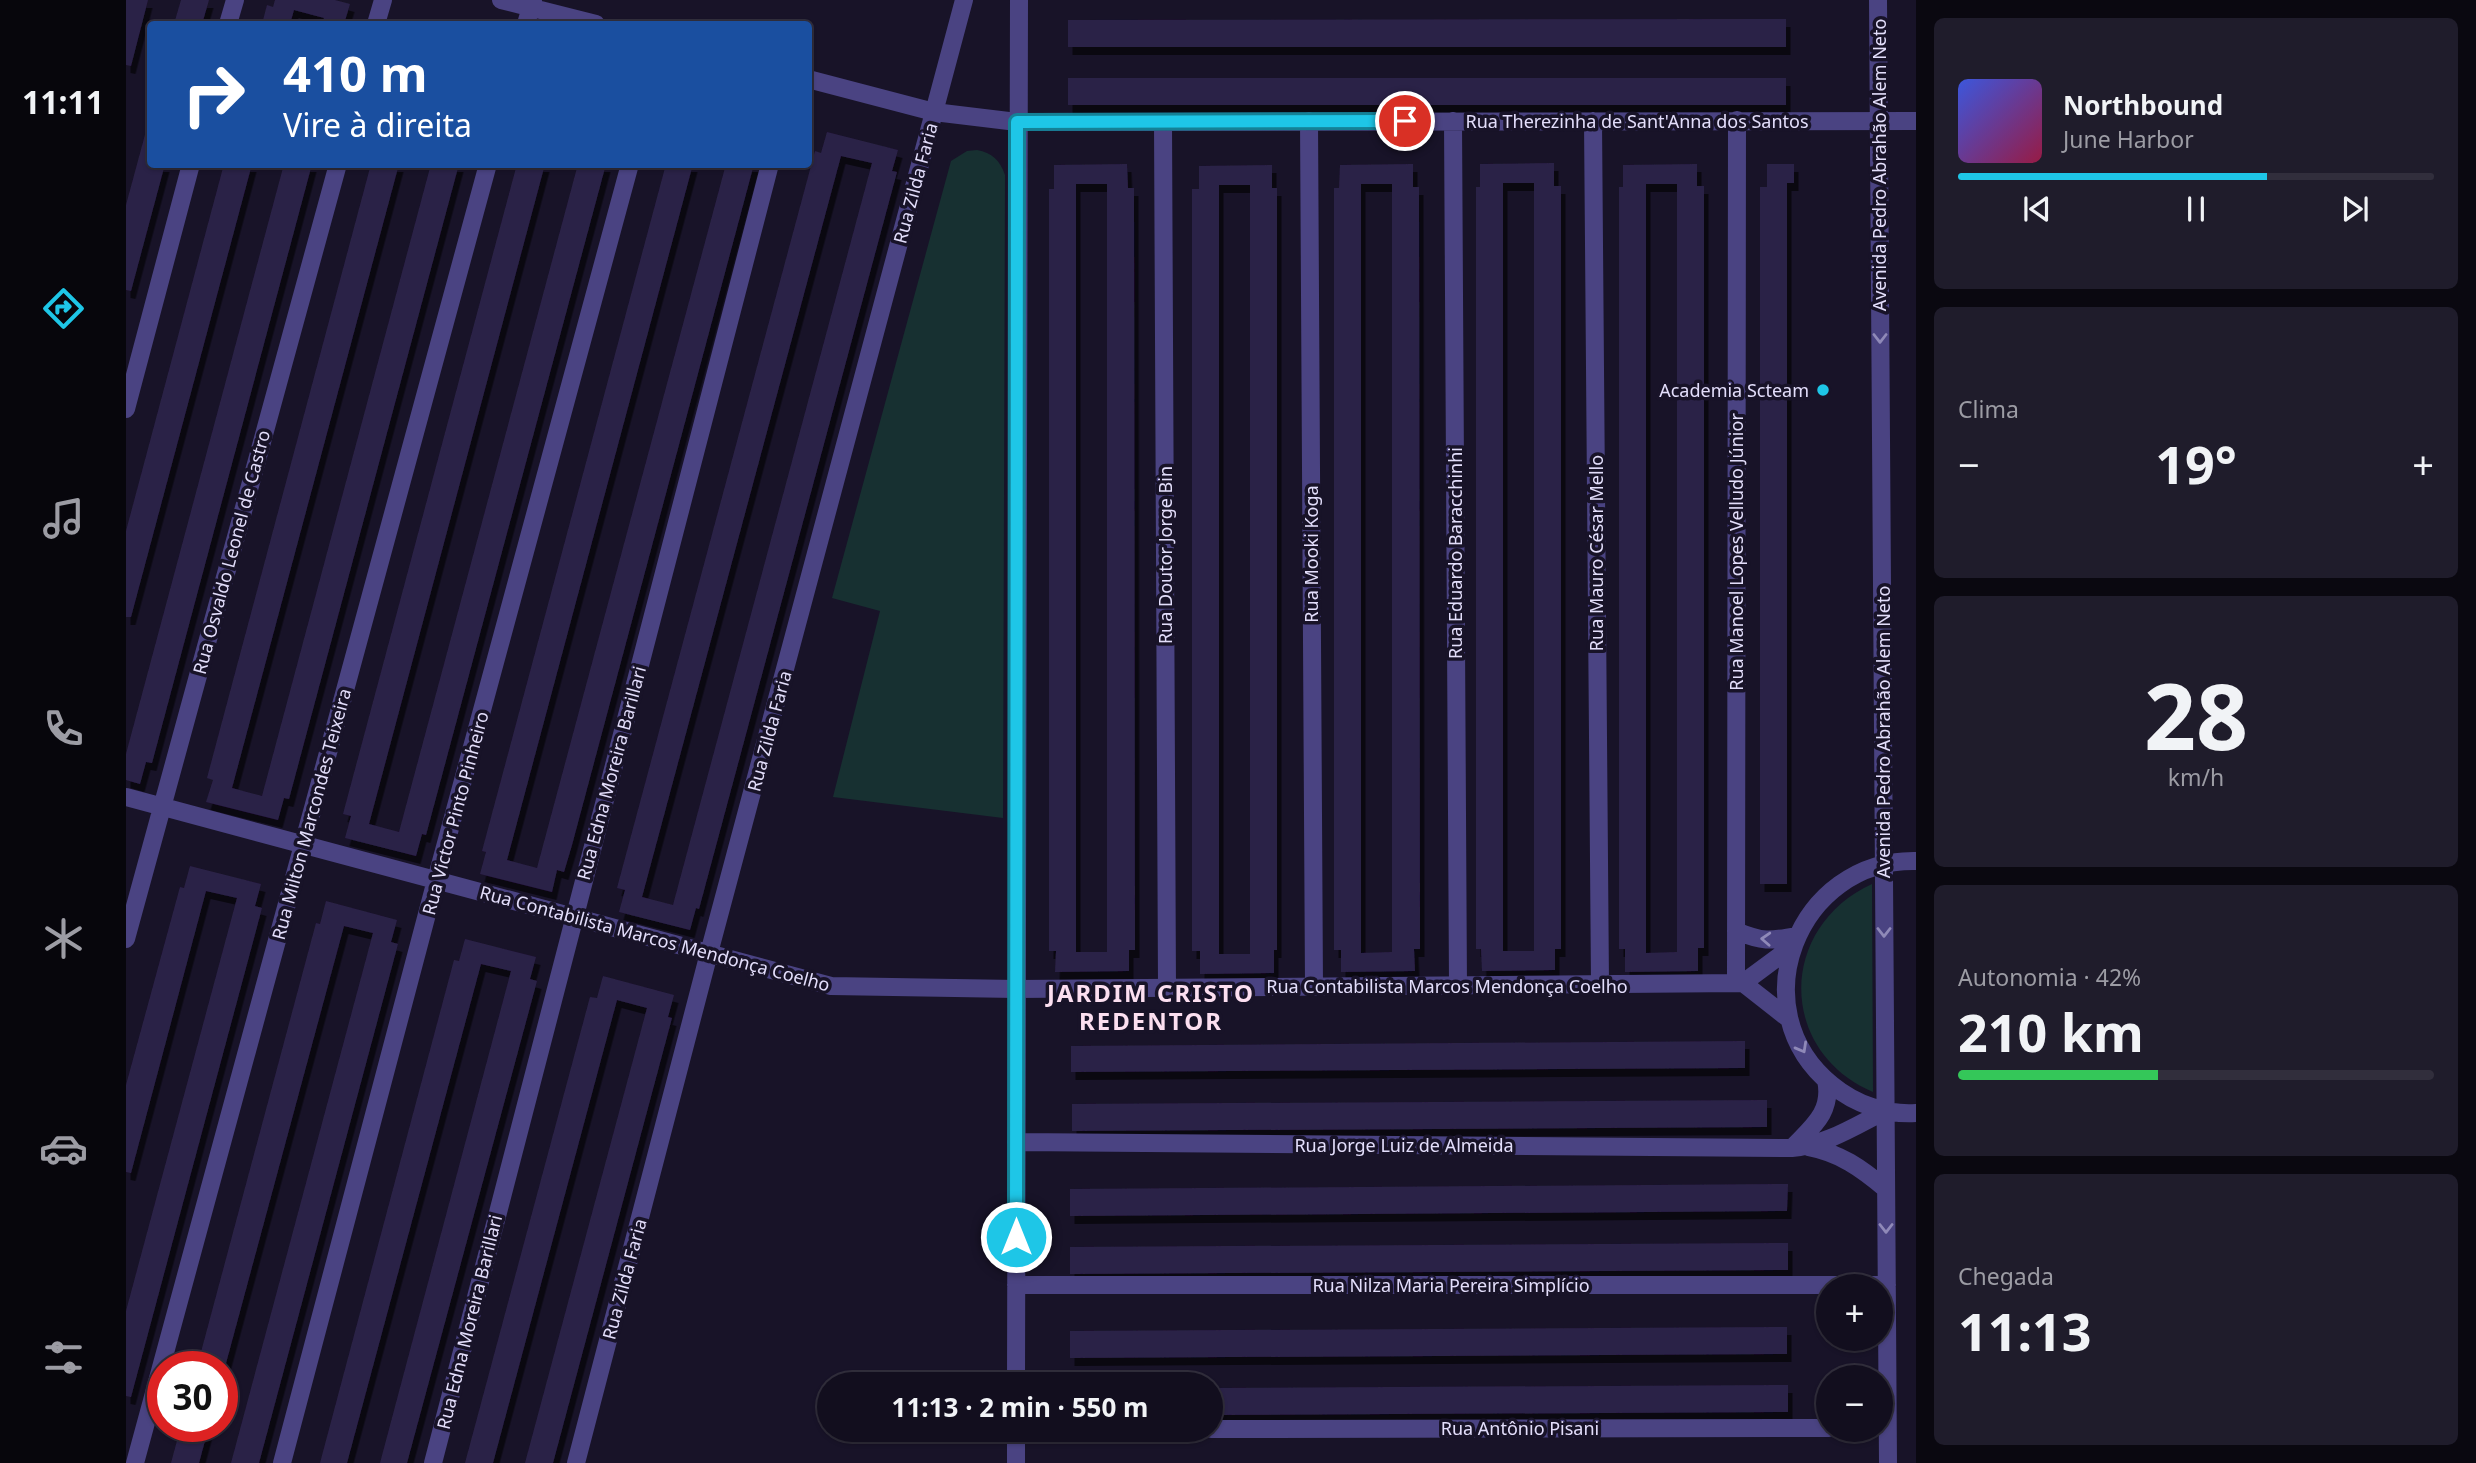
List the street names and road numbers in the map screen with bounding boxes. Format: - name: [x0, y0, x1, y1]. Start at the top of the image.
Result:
- street label: Avenida Pedro Abrahão Alem Neto: [1867, 19, 1891, 311]
- street label: Rua Therezinha de Sant'Anna dos Santos: [1465, 109, 1809, 133]
- street label: Rua Zilda Faria: [887, 120, 943, 246]
- street label: Rua Manoel Lopes Velludo Júnior: [1724, 413, 1748, 691]
- street label: Rua Osvaldo Leonel de Castro: [187, 427, 275, 677]
- street label: Rua Eduardo Baracchinhi: [1443, 447, 1467, 659]
- street label: Rua Mauro César Mello: [1584, 455, 1608, 651]
- street label: Rua Doutor Jorge Bin: [1153, 466, 1177, 644]
- street label: Rua Mooki Koga: [1299, 485, 1323, 623]
- street label: Avenida Pedro Abrahão Alem Neto: [1871, 586, 1895, 878]
- street label: Rua Edna Moreira Barillari: [571, 663, 651, 883]
- street label: Rua Zilda Faria: [741, 668, 797, 794]
- street label: Rua Milton Marcondes Teixeira: [266, 686, 356, 942]
- street label: Rua Victor Pinto Pinheiro: [416, 708, 494, 918]
- street label: Rua Contabilista Marcos Mendonça Coelho: [477, 880, 833, 996]
- street label: Rua Contabilista Marcos Mendonça Coelho: [1266, 974, 1628, 998]
- street label: Rua Jorge Luiz de Almeida: [1294, 1133, 1514, 1157]
- street label: Rua Edna Moreira Barillari: [431, 1212, 507, 1432]
- street label: Rua Zilda Faria: [596, 1216, 652, 1342]
- street label: Rua Nilza Maria Pereira Simplício: [1312, 1273, 1590, 1297]
- street label: Rua Antônio Pisani: [1441, 1416, 1599, 1440]

